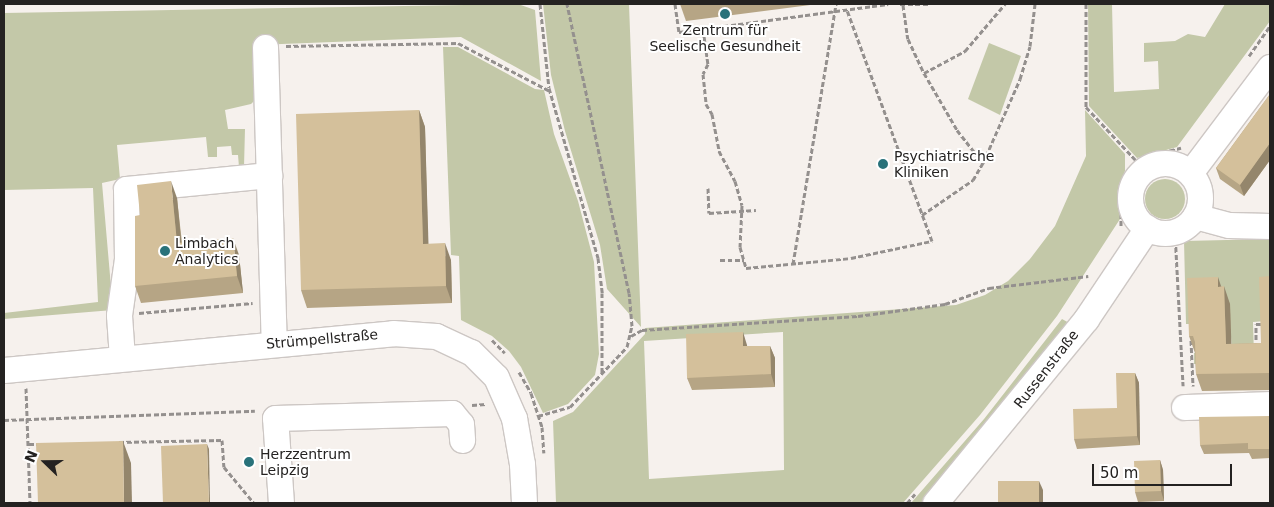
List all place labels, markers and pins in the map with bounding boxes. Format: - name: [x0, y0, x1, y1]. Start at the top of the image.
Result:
- marker: Zentrum für Seelische Gesundheit: [719, 8, 731, 20]
- place label: Zentrum für Seelische Gesundheit: [649, 22, 801, 54]
- place label: Psychiatrische Kliniken: [894, 148, 994, 180]
- marker: Psychiatrische Kliniken: [876, 157, 890, 171]
- place label: Limbach Analytics: [175, 235, 239, 268]
- marker: Limbach Analytics: [159, 245, 171, 257]
- place label: Herzzentrum Leipzig: [260, 446, 351, 478]
- marker: Herzzentrum Leipzig: [242, 455, 256, 469]

